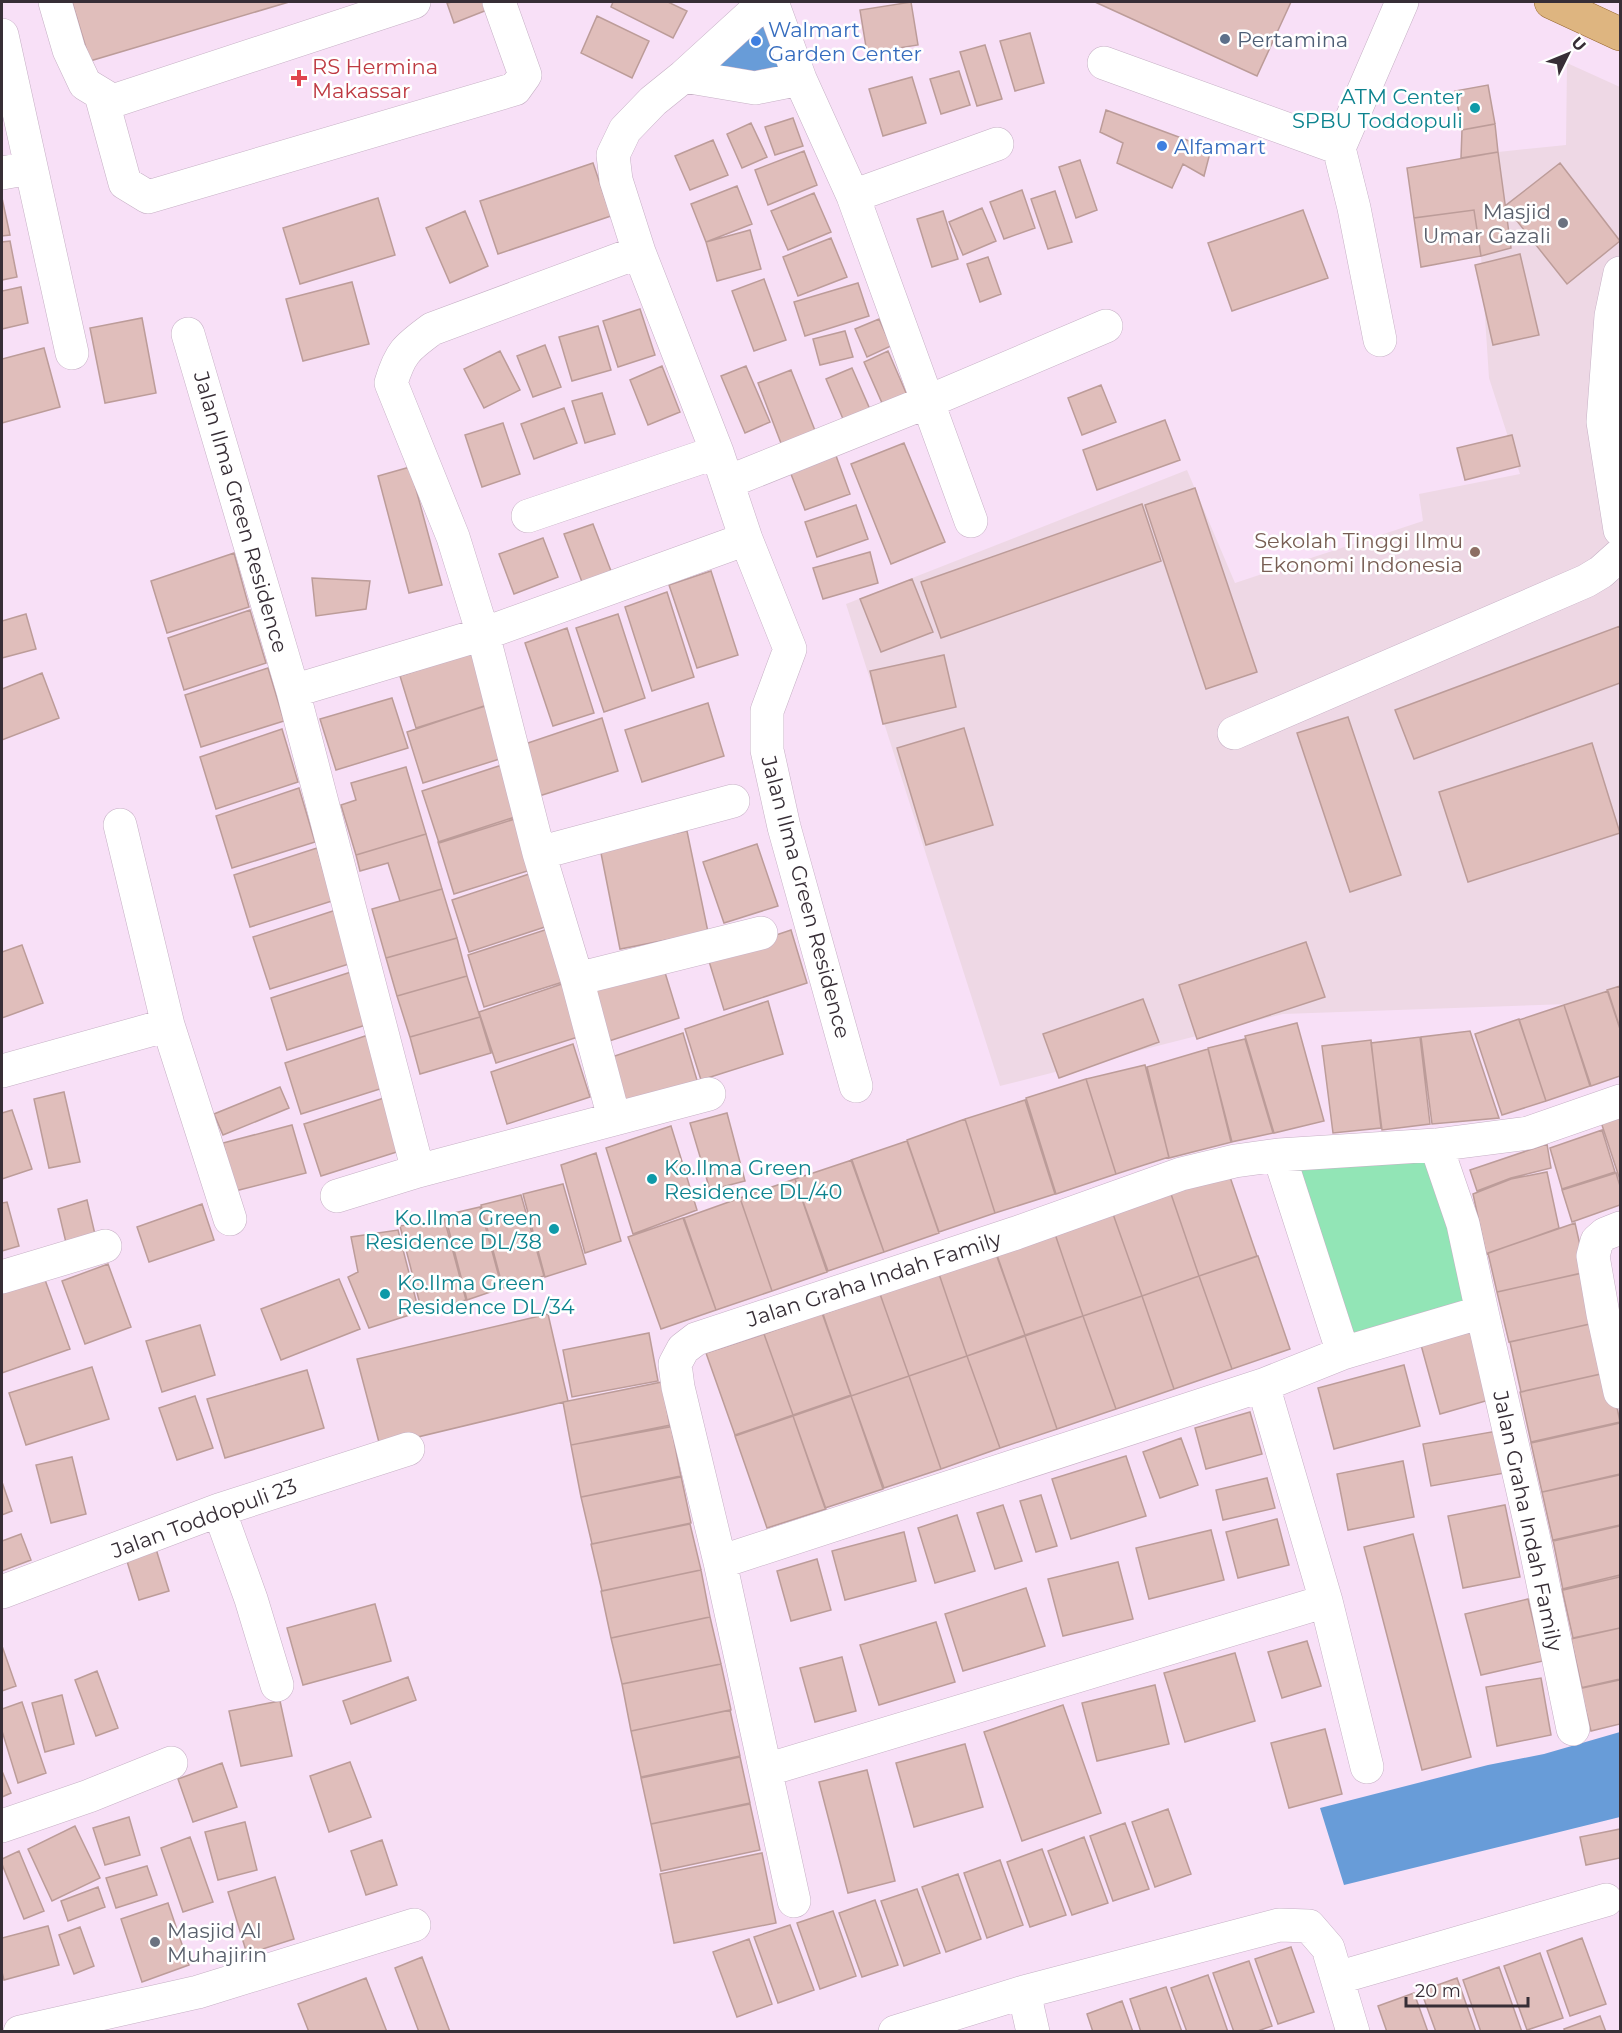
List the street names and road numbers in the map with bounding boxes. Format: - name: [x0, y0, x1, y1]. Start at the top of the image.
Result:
- street label: Jalan Ilma Green Residence: [189, 368, 293, 656]
- street label: Jalan Ilma Green Residence: [756, 752, 856, 1041]
- street label: Jalan Graha Indah Family: [743, 1226, 1005, 1332]
- street label: Jalan Graha Indah Family: [1488, 1387, 1568, 1654]
- street label: Jalan Toddopuli 23: [107, 1473, 300, 1563]

